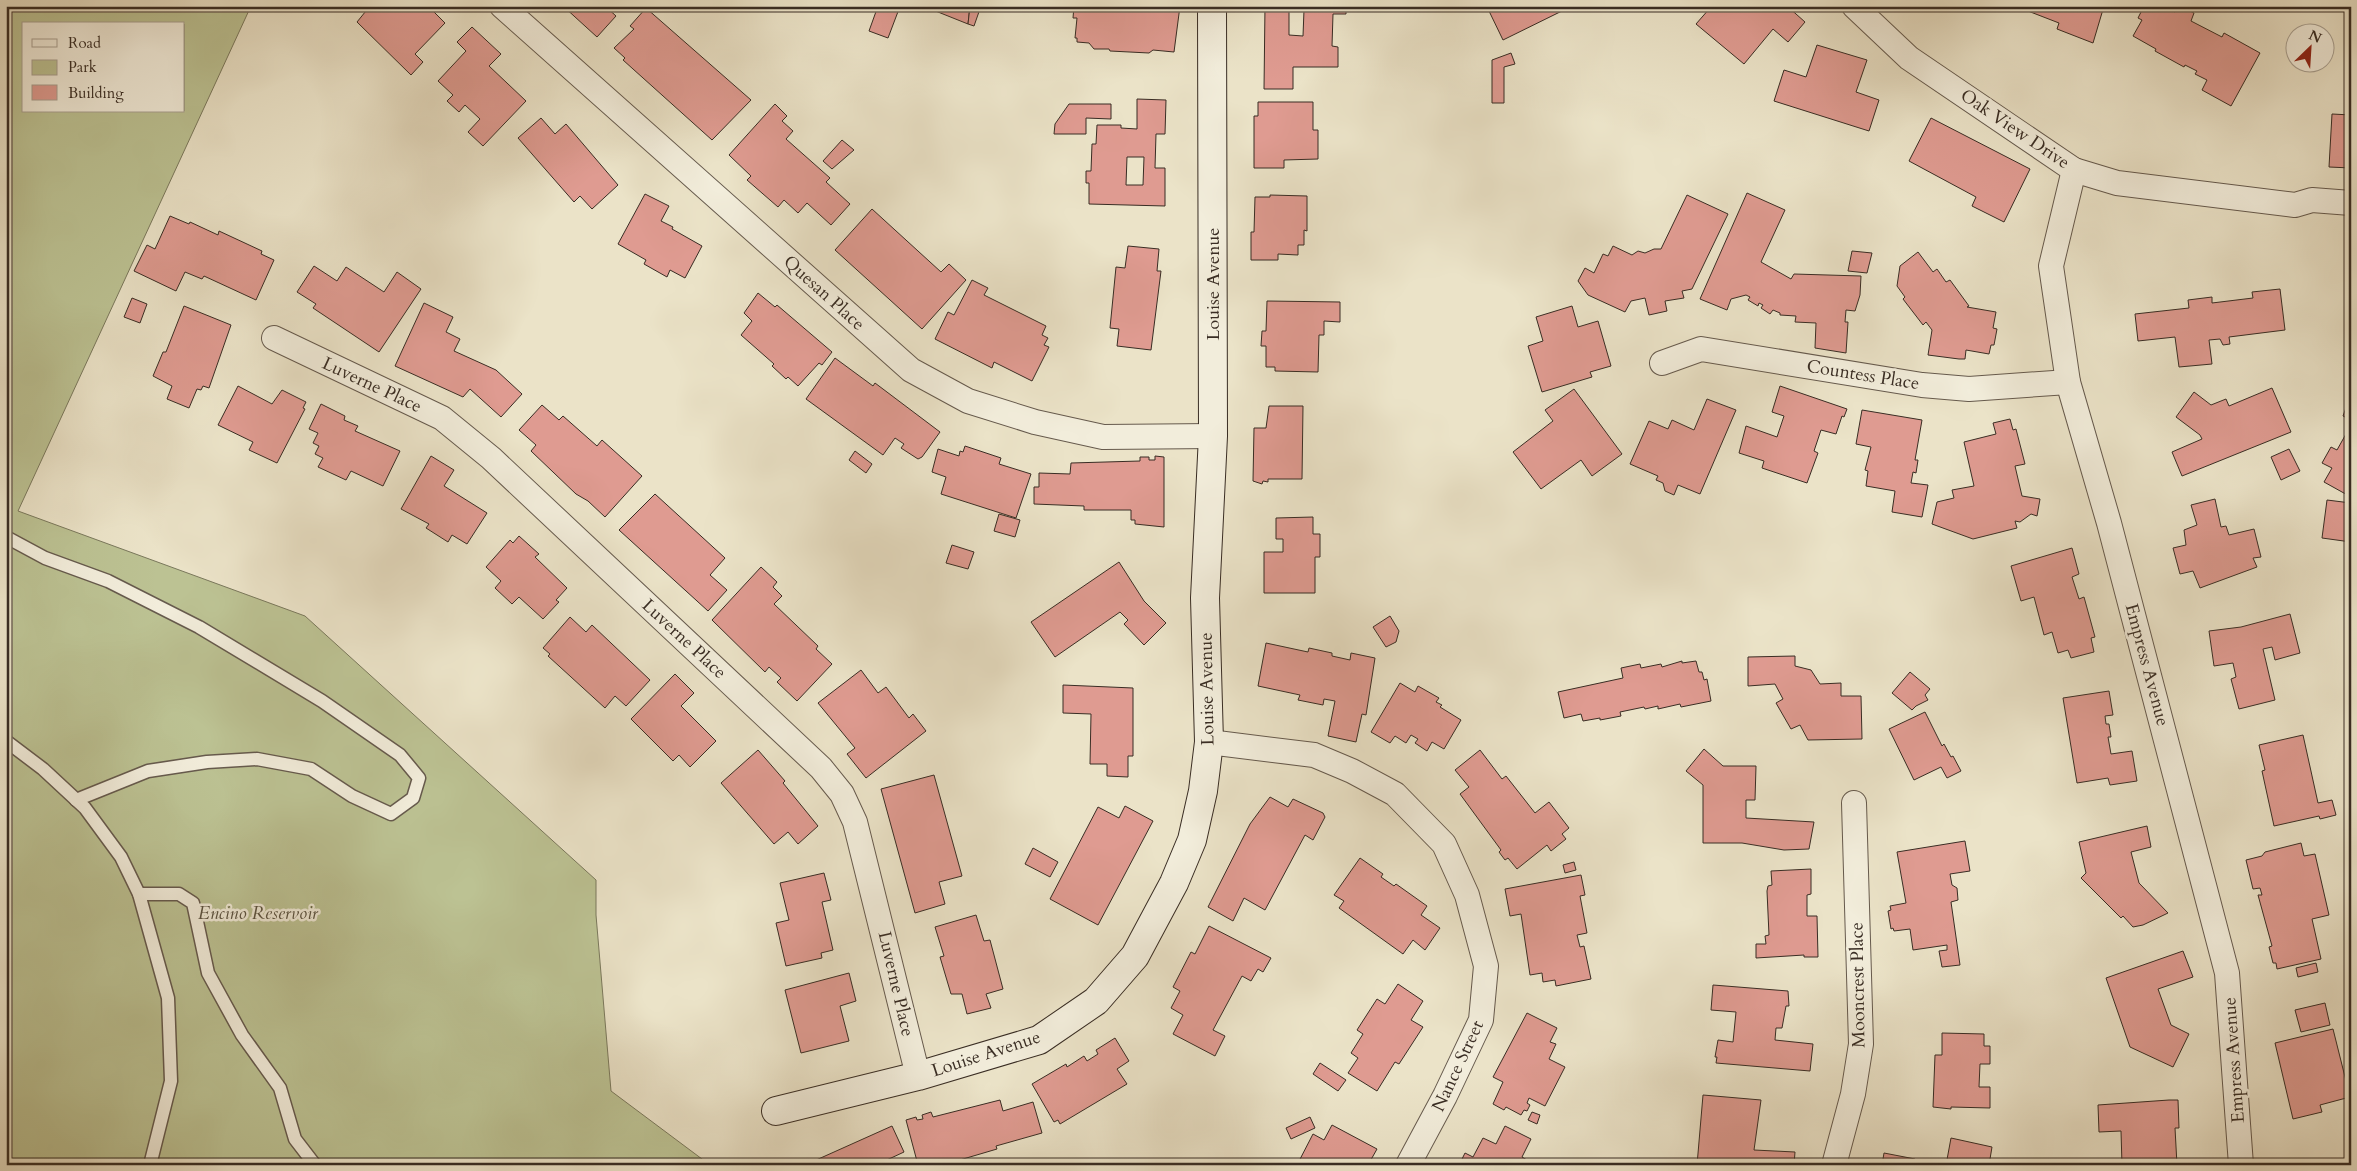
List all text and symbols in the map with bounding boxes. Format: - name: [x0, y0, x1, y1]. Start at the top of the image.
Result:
- legend: [22, 22, 185, 112]
- north arrow: [2284, 22, 2334, 72]
- text: N: [2306, 25, 2325, 48]
- text: Road: [68, 33, 101, 53]
- text: Park: [68, 57, 97, 77]
- text: Building: [68, 83, 124, 103]
- street label: Oak View Drive: [1955, 83, 2075, 175]
- street label: Louise Avenue: [1201, 228, 1226, 340]
- street label: Quesan Place: [778, 250, 870, 336]
- street label: Luverne Place: [318, 351, 426, 419]
- street label: Countess Place: [1805, 354, 1921, 396]
- street label: Luverne Place: [636, 593, 732, 685]
- street label: Empress Avenue: [2119, 601, 2175, 729]
- street label: Louise Avenue: [1194, 632, 1220, 746]
- park label: Encino Reservoir: [198, 901, 319, 926]
- street label: Mooncrest Place: [1844, 922, 1872, 1048]
- street label: Luverne Place: [872, 929, 920, 1039]
- street label: Empress Avenue: [2217, 996, 2251, 1124]
- street label: Nance Street: [1426, 1016, 1490, 1116]
- street label: Louise Avenue: [928, 1025, 1044, 1083]

